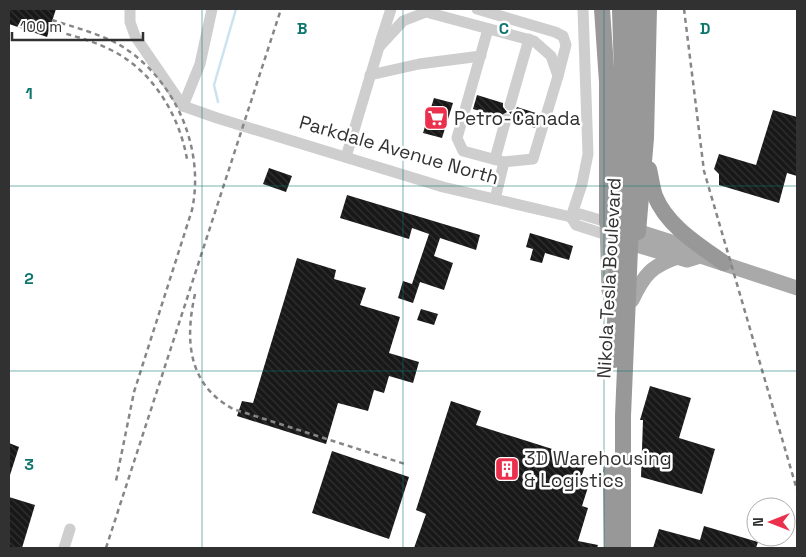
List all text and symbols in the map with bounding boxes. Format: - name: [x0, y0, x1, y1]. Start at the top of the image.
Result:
- scale bar: [12, 10, 144, 42]
- text: 100 m: [20, 17, 62, 36]
- text: B: [297, 18, 307, 39]
- text: C: [499, 18, 509, 39]
- text: D: [700, 18, 710, 39]
- text: 1: [25, 83, 33, 104]
- supermarket icon: Petro-Canada: [423, 105, 449, 131]
- place label: Petro-Canada: [454, 106, 581, 131]
- street label: Parkdale Avenue North: [296, 110, 502, 190]
- street label: Nikola Tesla Boulevard: [591, 177, 627, 379]
- text: 2: [24, 268, 34, 289]
- place label: 3D Warehousing & Logistics: [524, 446, 672, 493]
- text: 3: [24, 454, 34, 475]
- building icon: 3D Warehousing & Logistics: [494, 456, 520, 482]
- north arrow: [746, 497, 796, 547]
- text: N: [749, 517, 767, 527]

